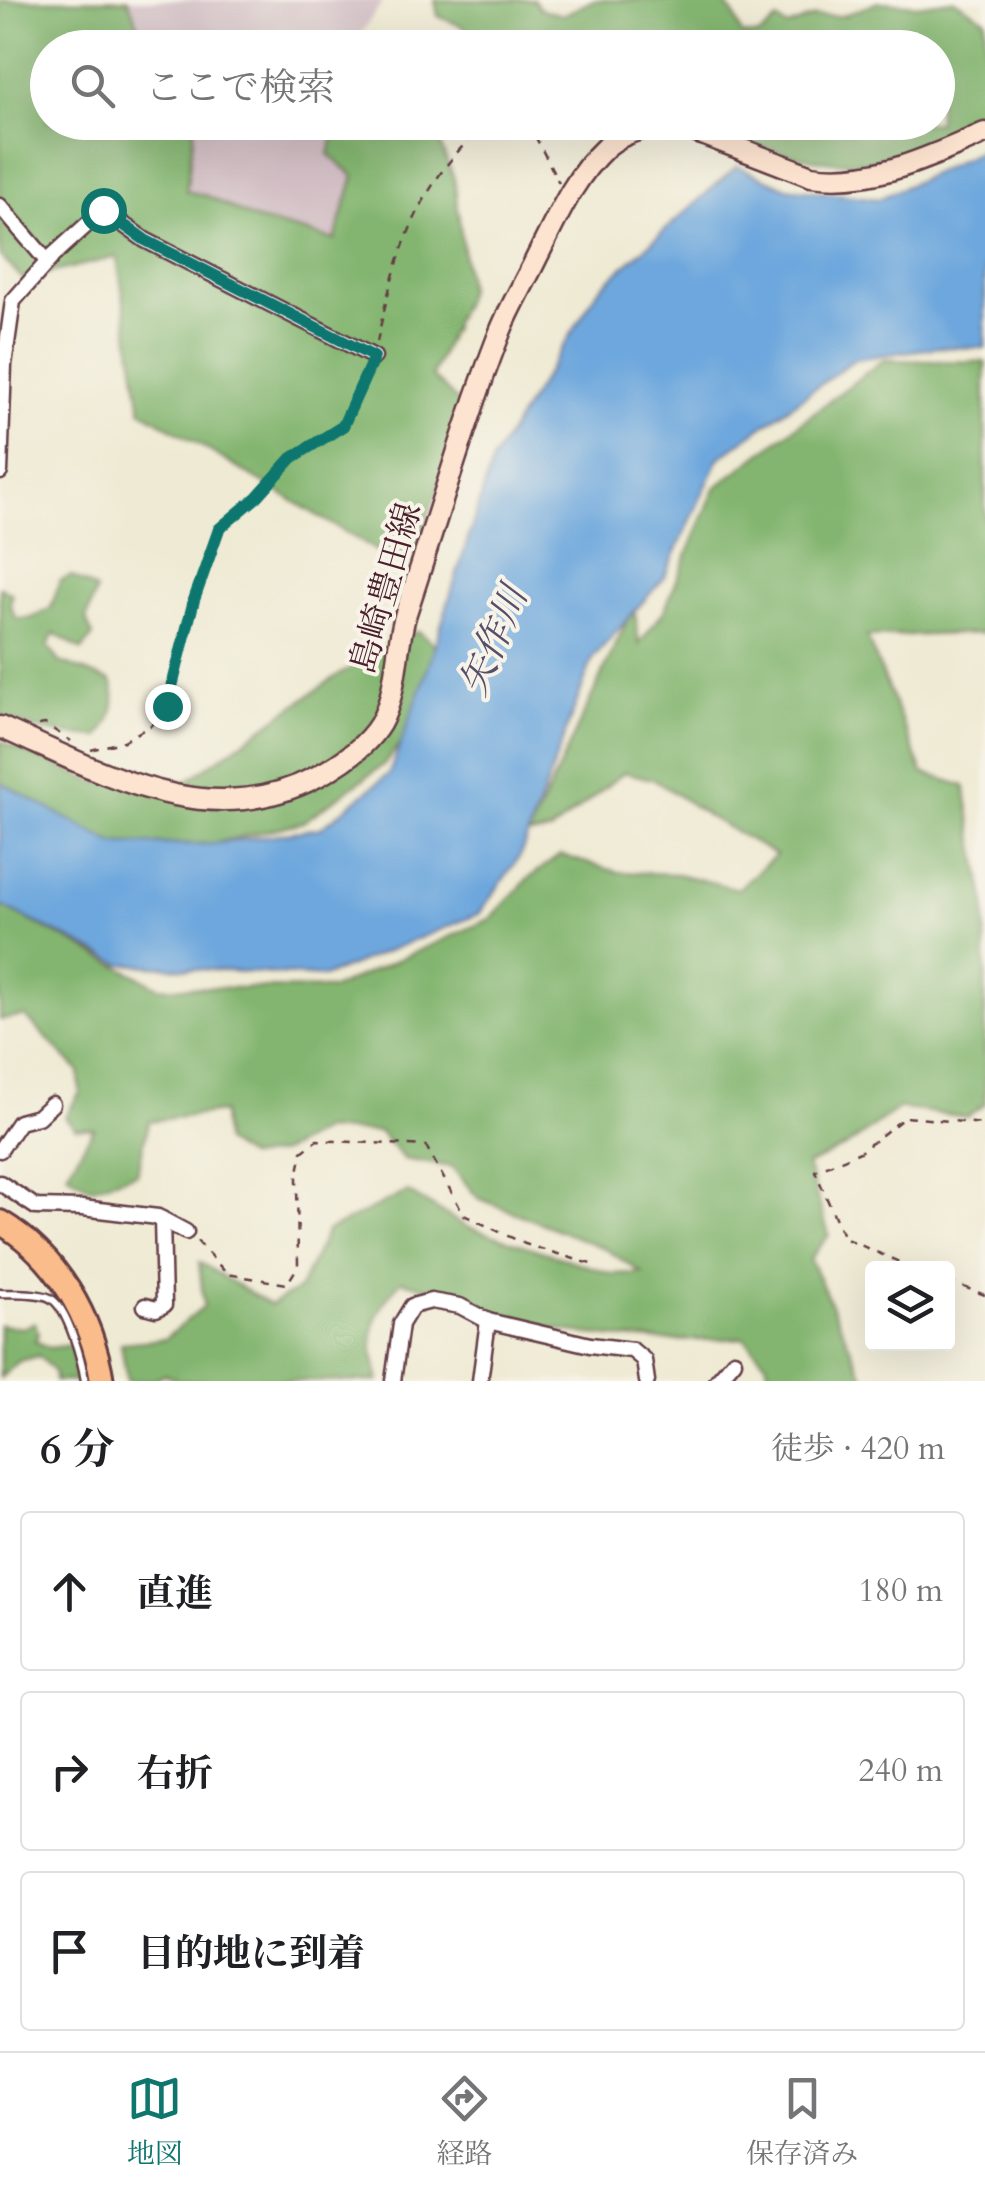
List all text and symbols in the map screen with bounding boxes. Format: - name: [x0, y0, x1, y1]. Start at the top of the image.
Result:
- search box: [30, 30, 955, 140]
- icon: search: [65, 58, 120, 113]
- text: ここで検索: [145, 62, 335, 114]
- route start: [81, 188, 127, 234]
- street label: 島崎豊田線: [339, 497, 433, 679]
- water label: 矢作川: [448, 575, 542, 704]
- route end: [145, 684, 191, 730]
- map controls: [865, 1261, 955, 1351]
- button: layers: [865, 1261, 955, 1351]
- text: 6 分: [40, 1421, 115, 1478]
- text: 徒歩 · 420 m: [771, 1427, 945, 1471]
- icon: ahead: [42, 1564, 97, 1619]
- text: 直進: [137, 1568, 213, 1620]
- text: 180 m: [858, 1569, 943, 1613]
- icon: right: [42, 1744, 97, 1799]
- text: 右折: [137, 1748, 213, 1800]
- text: 240 m: [858, 1749, 943, 1793]
- icon: arrive: [42, 1924, 97, 1979]
- text: 目的地に到着: [137, 1928, 365, 1980]
- tab: 地図: [127, 2071, 183, 2173]
- tab: 経路: [436, 2071, 492, 2173]
- tab: 保存済み: [746, 2071, 858, 2173]

